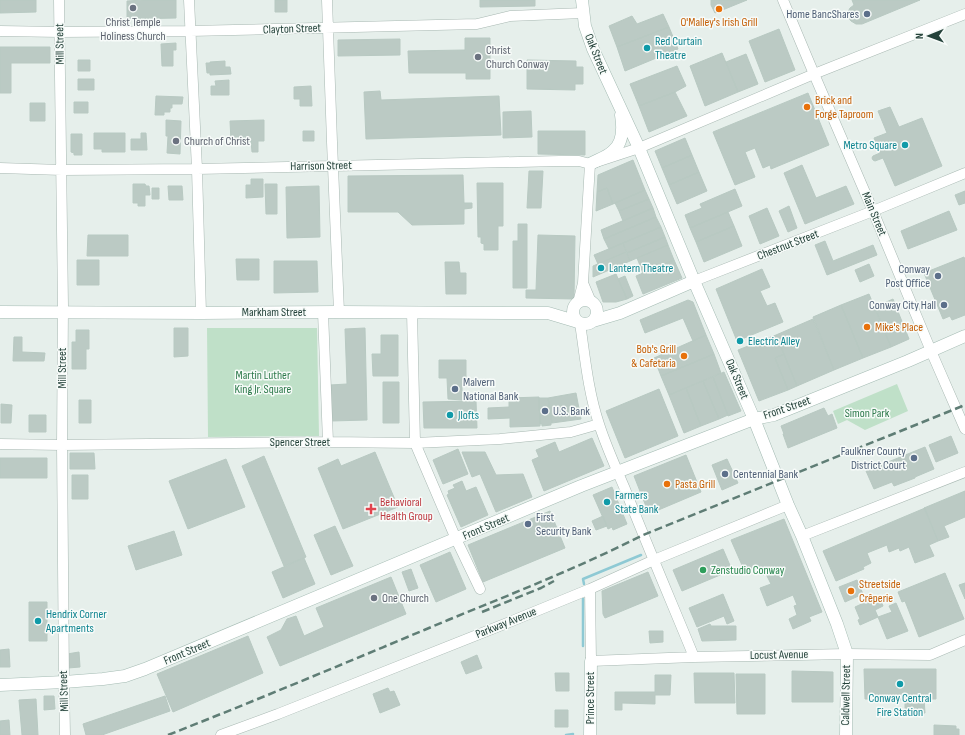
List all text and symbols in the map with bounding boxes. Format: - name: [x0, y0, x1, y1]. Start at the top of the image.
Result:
- marker: Christ Temple Holiness Church: [128, 3, 138, 13]
- marker: O'Malley's Irish Grill: [714, 4, 724, 14]
- place label: Home BancShares: [786, 7, 859, 22]
- marker: Home BancShares: [862, 9, 872, 19]
- place label: Christ Temple Holiness Church: [100, 15, 166, 44]
- place label: O'Malley's Irish Grill: [680, 15, 758, 30]
- north arrow: [909, 16, 949, 56]
- street label: Clayton Street: [263, 20, 322, 38]
- street label: Mill Street: [52, 23, 68, 65]
- street label: Oak Street: [581, 32, 611, 77]
- text: N: [913, 33, 926, 39]
- place label: Red Curtain Theatre: [655, 34, 702, 63]
- place label: Christ Church Conway: [486, 43, 549, 72]
- marker: Red Curtain Theatre: [642, 43, 652, 53]
- marker: Christ Church Conway: [473, 52, 483, 62]
- place label: Brick and Forge Taproom: [815, 93, 874, 122]
- marker: Brick and Forge Taproom: [802, 102, 812, 112]
- place label: Church of Christ: [184, 134, 250, 149]
- marker: Church of Christ: [171, 136, 181, 146]
- place label: Metro Square: [843, 138, 897, 153]
- marker: Metro Square: [900, 140, 910, 150]
- street label: Harrison Street: [290, 158, 352, 174]
- street label: Main Street: [858, 190, 890, 239]
- street label: Chestnut Street: [755, 226, 821, 264]
- place label: Lantern Theatre: [609, 261, 673, 276]
- place label: Conway Post Office: [885, 262, 930, 291]
- marker: Lantern Theatre: [596, 263, 606, 273]
- marker: Conway Post Office: [933, 271, 943, 281]
- place label: Conway City Hall: [869, 298, 936, 313]
- marker: Conway City Hall: [939, 300, 949, 310]
- street label: Markham Street: [242, 305, 307, 320]
- place label: Mike's Place: [875, 320, 923, 335]
- marker: Mike's Place: [862, 322, 872, 332]
- place label: Electric Alley: [748, 334, 800, 349]
- marker: Electric Alley: [735, 336, 745, 346]
- place label: Bob's Grill & Cafetaria: [631, 342, 676, 371]
- street label: Mill Street: [55, 347, 70, 389]
- marker: Bob's Grill & Cafetaria: [679, 351, 689, 361]
- street label: Oak Street: [722, 357, 752, 402]
- park label: Martin Luther King Jr. Square: [235, 368, 292, 397]
- place label: Malvern National Bank: [463, 375, 519, 404]
- marker: Malvern National Bank: [450, 384, 460, 394]
- street label: Front Street: [761, 393, 813, 423]
- place label: U.S. Bank: [553, 404, 590, 419]
- marker: U.S. Bank: [540, 406, 550, 416]
- park label: Simon Park: [845, 406, 890, 421]
- place label: Jlofts: [457, 408, 479, 423]
- marker: Jlofts: [445, 410, 455, 420]
- street label: Spencer Street: [270, 435, 330, 450]
- place label: Faulkner County District Court: [841, 444, 906, 473]
- marker: Faulkner County District Court: [909, 453, 919, 463]
- place label: Centennial Bank: [733, 467, 799, 482]
- marker: Centennial Bank: [720, 469, 730, 479]
- place label: Pasta Grill: [675, 477, 715, 492]
- marker: Pasta Grill: [662, 479, 672, 489]
- place label: Farmers State Bank: [615, 488, 659, 517]
- place label: Behavioral Health Group: [380, 495, 433, 524]
- marker: Farmers State Bank: [602, 497, 612, 507]
- marker: Behavioral Health Group: [365, 503, 377, 515]
- street label: Front Street: [461, 510, 512, 543]
- place label: First Security Bank: [536, 510, 592, 539]
- marker: First Security Bank: [523, 519, 533, 529]
- place label: Zenstudio Conway: [711, 563, 785, 578]
- marker: Zenstudio Conway: [698, 565, 708, 575]
- place label: Streetside Crêperie: [859, 577, 901, 606]
- marker: Streetside Crêperie: [846, 586, 856, 596]
- place label: One Church: [382, 591, 429, 606]
- marker: One Church: [369, 593, 379, 603]
- street label: Parkway Avenue: [473, 604, 539, 642]
- place label: Hendrix Corner Apartments: [45, 607, 107, 636]
- marker: Hendrix Corner Apartments: [33, 616, 43, 626]
- street label: Front Street: [162, 635, 213, 668]
- street label: Locust Avenue: [750, 647, 808, 663]
- street label: Caldwell Street: [838, 664, 854, 725]
- street label: Mill Street: [56, 670, 72, 712]
- street label: Prince Street: [583, 671, 598, 724]
- marker: Conway Central Fire Station: [895, 679, 905, 689]
- place label: Conway Central Fire Station: [868, 691, 932, 720]

